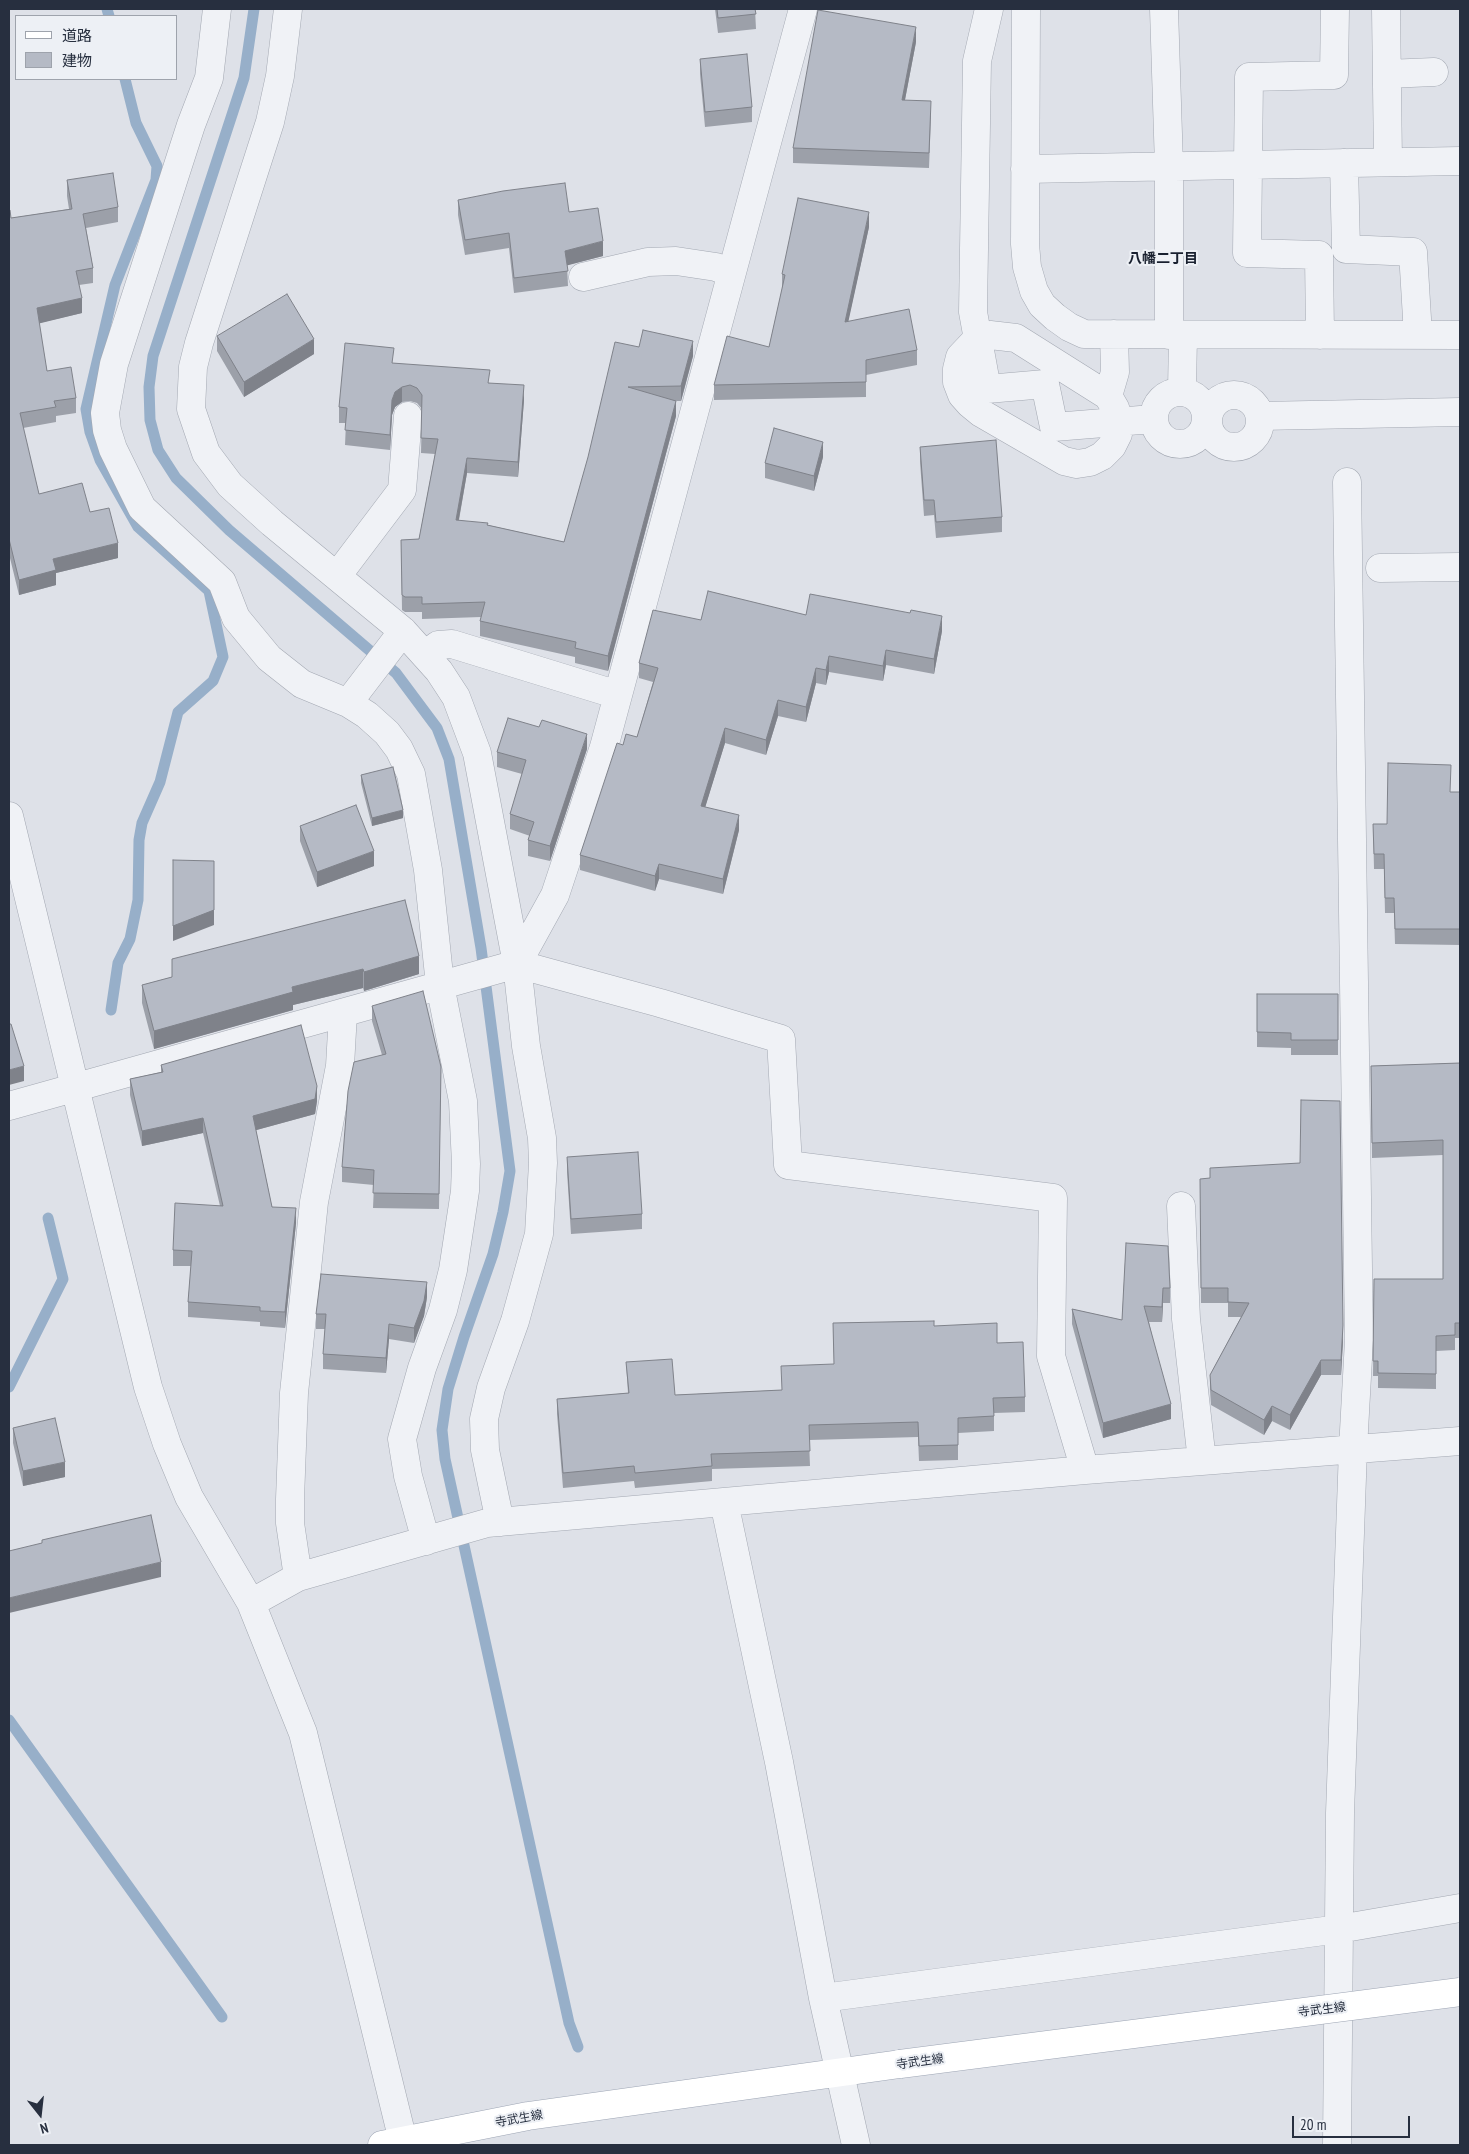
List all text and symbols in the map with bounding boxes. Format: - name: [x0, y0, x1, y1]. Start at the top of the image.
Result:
- legend: [15, 15, 178, 80]
- text: 道路: [62, 26, 92, 45]
- text: 建物: [62, 51, 92, 70]
- district label: 八幡二丁目: [1128, 251, 1198, 267]
- street label: 寺武生線: [1297, 2000, 1347, 2020]
- street label: 寺武生線: [895, 2052, 945, 2072]
- north arrow: [15, 2089, 65, 2139]
- scale bar: [1294, 2106, 1412, 2138]
- street label: 寺武生線: [494, 2108, 544, 2130]
- text: 20 m: [1300, 2115, 1326, 2134]
- text: N: [38, 2119, 50, 2138]

